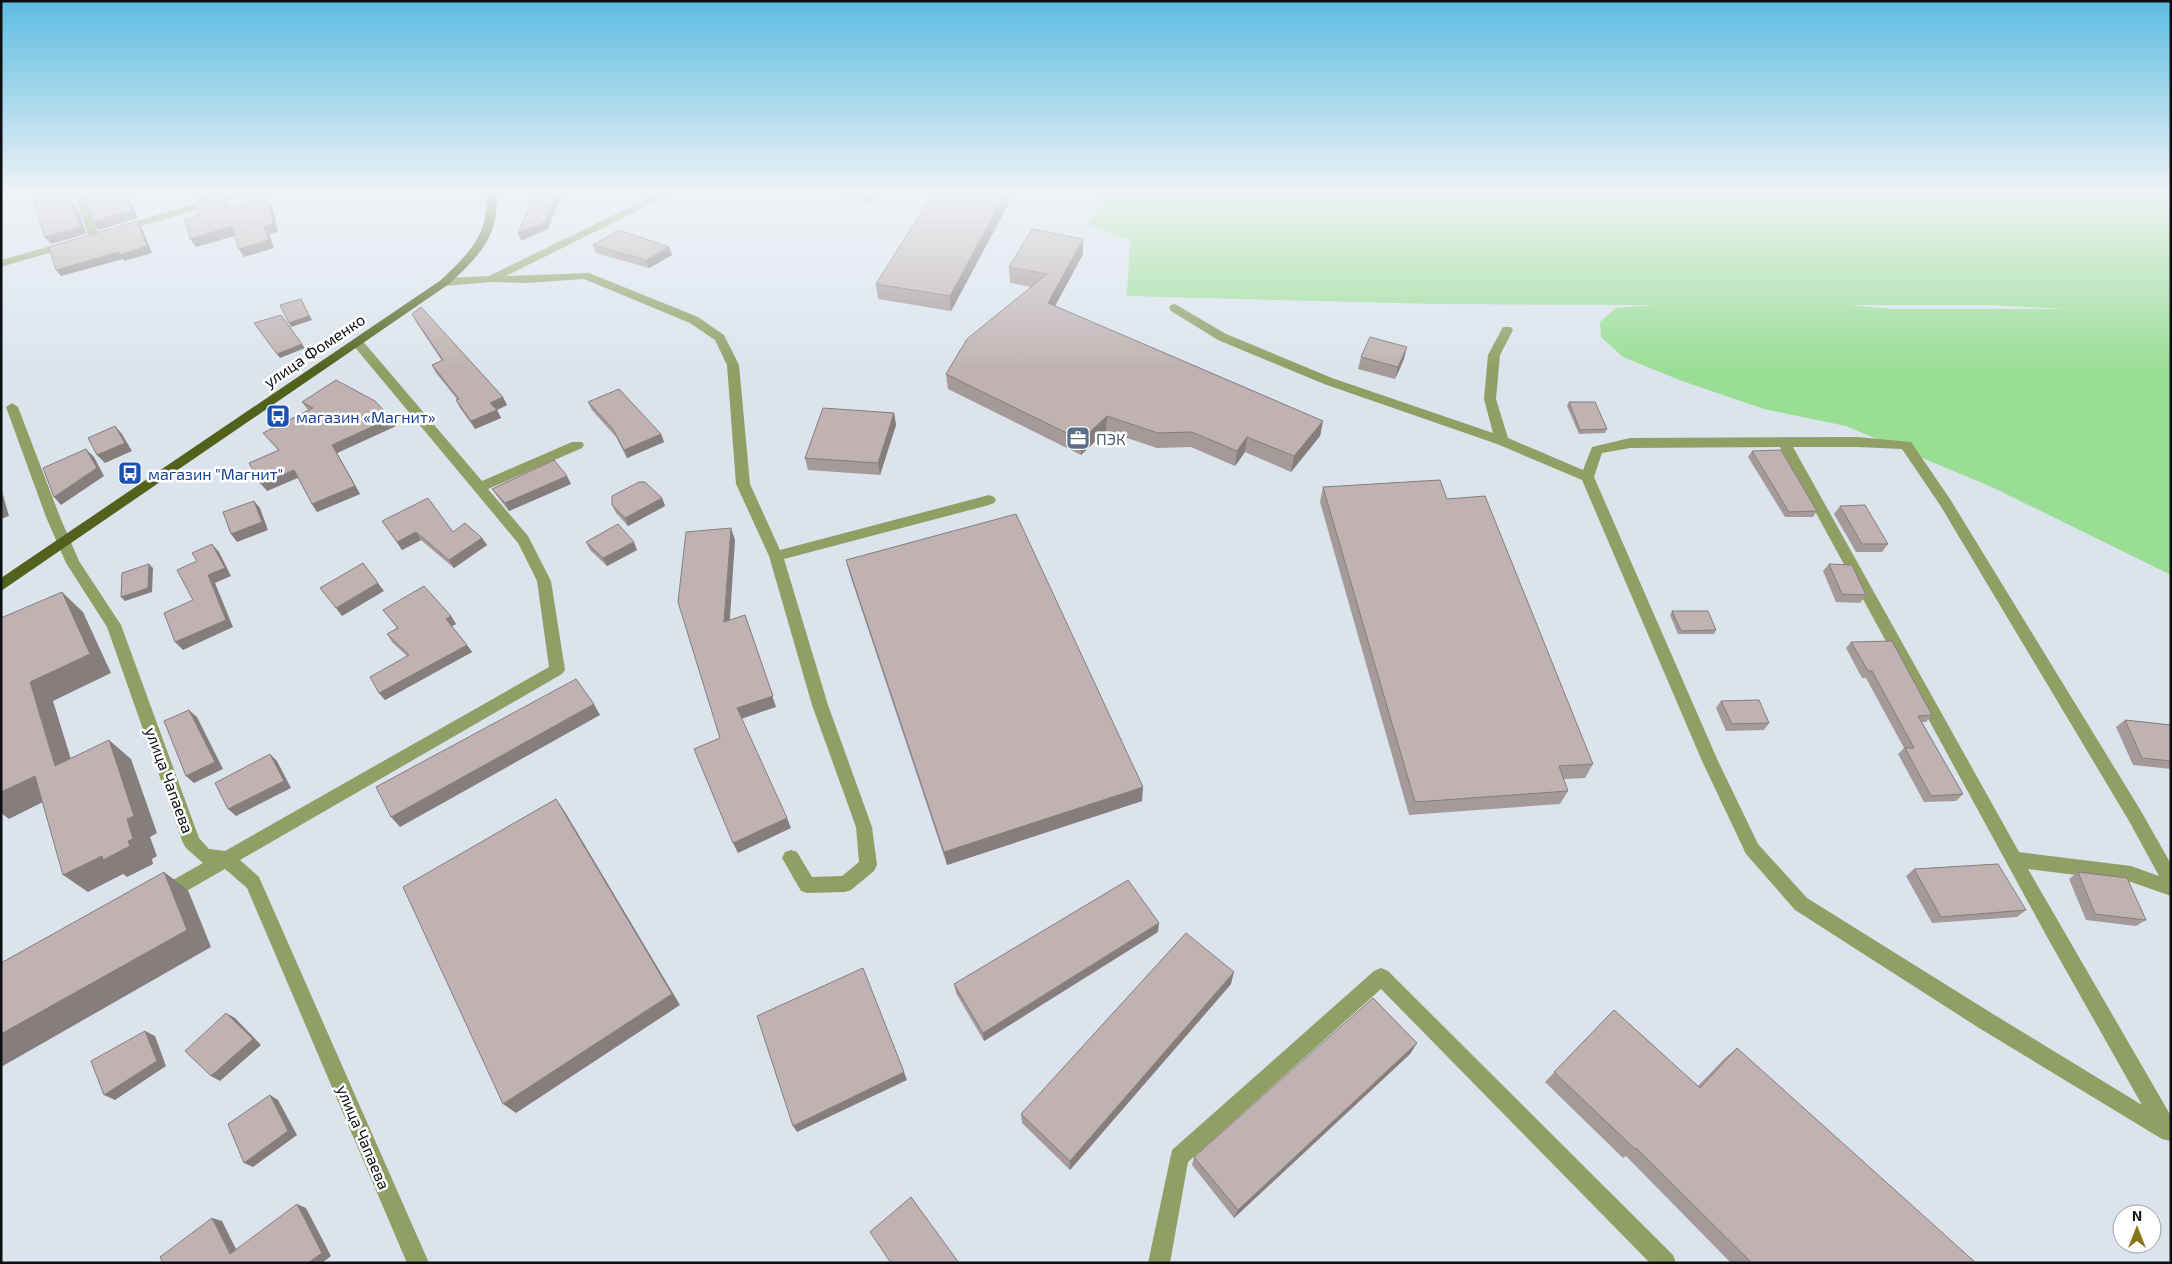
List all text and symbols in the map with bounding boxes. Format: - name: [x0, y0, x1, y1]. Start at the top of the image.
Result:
- street label: улица Фоменко: [260, 309, 369, 392]
- bus stop icon: магазин «Магнит»: [265, 403, 291, 429]
- place label: магазин «Магнит»: [296, 407, 436, 426]
- office icon: ПЭК: [1065, 425, 1091, 451]
- place label: ПЭК: [1096, 429, 1126, 448]
- bus stop icon: магазин "Магнит": [117, 460, 143, 486]
- place label: магазин "Магнит": [148, 464, 283, 483]
- street label: улица Чапаева: [141, 724, 198, 836]
- street label: улица Чапаева: [333, 1082, 395, 1192]
- north arrow: [2112, 1204, 2162, 1254]
- text: N: [2132, 1207, 2142, 1224]

